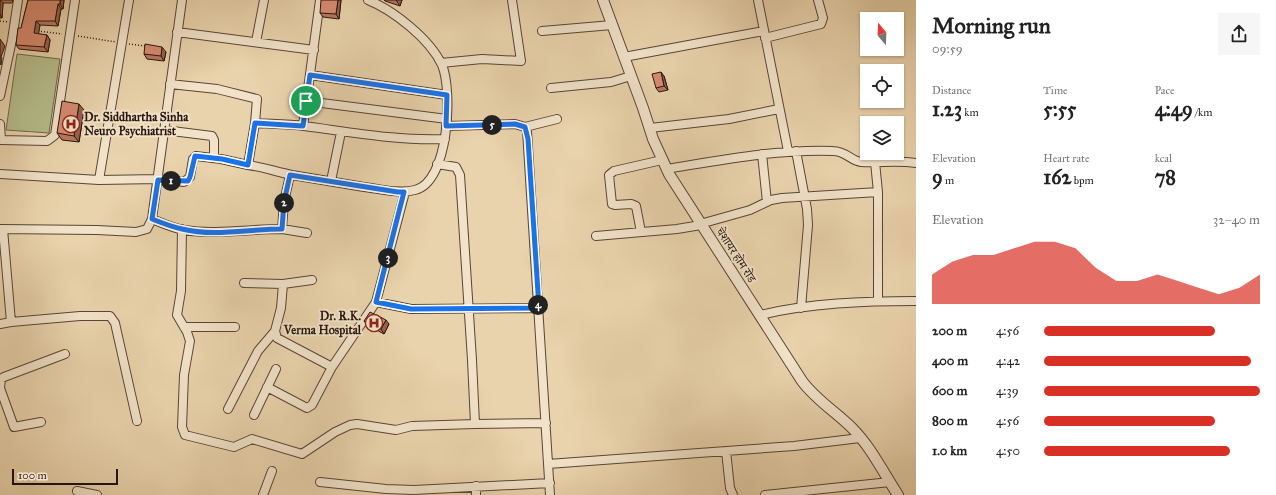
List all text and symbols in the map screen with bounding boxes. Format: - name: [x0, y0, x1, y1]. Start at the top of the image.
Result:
- north arrow: [860, 12, 904, 56]
- map controls: [860, 12, 904, 160]
- text: Morning run: [932, 12, 1051, 39]
- button: share: [1218, 13, 1260, 55]
- text: 09:59: [932, 41, 963, 57]
- button: locate: [860, 64, 904, 108]
- pin: [289, 84, 323, 118]
- text: Distance: [932, 84, 971, 97]
- text: Time: [1043, 84, 1068, 97]
- text: Pace: [1155, 84, 1175, 97]
- icon: arrive: [295, 90, 317, 112]
- text: 1.23: [932, 97, 962, 121]
- text: 5:55: [1043, 97, 1076, 121]
- text: 4:49: [1155, 97, 1193, 121]
- text: km: [962, 106, 979, 119]
- text: /km: [1193, 106, 1212, 119]
- place label: Dr. Siddhartha Sinha Neuro Psychiatrist: [84, 110, 189, 139]
- hospital icon: Dr. Siddhartha Sinha Neuro Psychiatrist: [61, 114, 81, 134]
- pin: 5: [482, 115, 502, 135]
- button: layers: [860, 116, 904, 160]
- text: 5: [489, 118, 495, 131]
- text: Elevation: [932, 152, 976, 165]
- text: Heart rate: [1043, 152, 1090, 165]
- text: kcal: [1155, 152, 1172, 165]
- text: 9: [932, 165, 943, 189]
- text: 162: [1043, 165, 1071, 189]
- text: 78: [1155, 165, 1176, 189]
- pin: 1: [161, 171, 181, 191]
- text: 1: [169, 174, 173, 187]
- text: m: [943, 174, 954, 187]
- text: bpm: [1071, 174, 1094, 187]
- pin: 2: [274, 193, 294, 213]
- text: 2: [281, 196, 287, 209]
- text: Elevation: [932, 212, 984, 228]
- text: 32–40 m: [1213, 212, 1260, 228]
- street label: चेशायर होम रोड: [713, 223, 760, 286]
- pin: 3: [378, 248, 398, 268]
- text: 3: [386, 251, 390, 264]
- pin: 4: [528, 295, 548, 315]
- text: 4: [535, 298, 541, 311]
- place label: Dr. R.K. Verma Hospital: [283, 309, 362, 338]
- hospital icon: Dr. R.K. Verma Hospital: [364, 313, 384, 333]
- text: 200 m: [932, 323, 967, 339]
- text: 4:56: [996, 323, 1019, 339]
- text: 400 m: [932, 353, 968, 369]
- text: 4:42: [996, 353, 1020, 369]
- text: 600 m: [932, 383, 968, 399]
- text: 4:39: [996, 383, 1019, 399]
- text: 800 m: [932, 413, 968, 429]
- text: 4:56: [996, 413, 1019, 429]
- text: 1.0 km: [932, 443, 967, 459]
- text: 4:50: [996, 443, 1020, 459]
- scale bar: [12, 467, 118, 486]
- text: 100 m: [18, 469, 47, 482]

